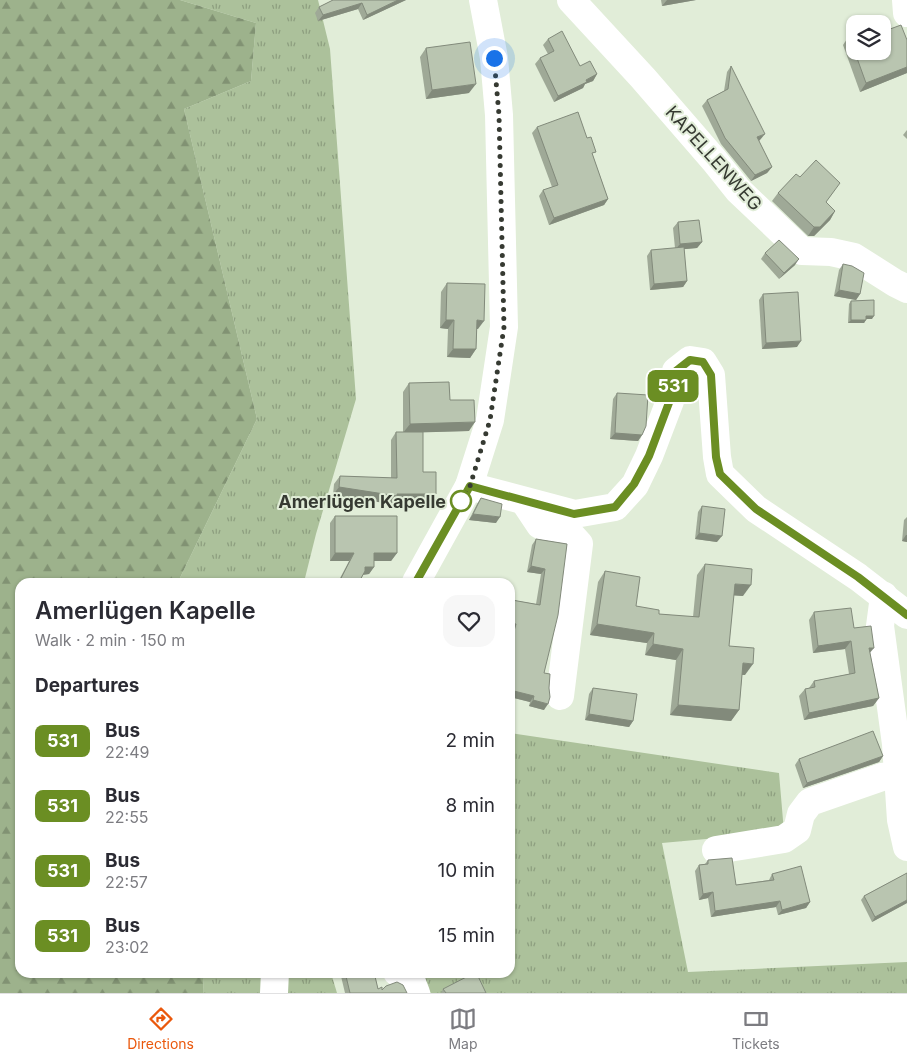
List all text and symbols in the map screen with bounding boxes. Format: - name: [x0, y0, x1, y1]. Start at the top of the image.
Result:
- map controls: [846, 15, 891, 60]
- button: layers: [846, 15, 891, 60]
- your location: [482, 46, 507, 71]
- street label: KAPELLENWEG: [662, 101, 766, 215]
- line badge: 531: [644, 370, 702, 402]
- text: 531: [658, 375, 688, 396]
- marker: Amerlügen Kapelle: [450, 490, 472, 512]
- place label: Amerlügen Kapelle: [278, 491, 446, 512]
- button: heart: [443, 595, 495, 647]
- text: Amerlügen Kapelle: [35, 596, 256, 625]
- text: Walk · 2 min · 150 m: [35, 630, 185, 650]
- text: Departures: [35, 674, 139, 697]
- text: Bus: [105, 719, 140, 742]
- text: 2 min: [446, 729, 495, 752]
- text: 531: [47, 730, 78, 751]
- text: 22:49: [105, 742, 149, 762]
- text: Bus: [105, 784, 140, 807]
- text: 8 min: [445, 794, 495, 817]
- text: 531: [47, 795, 78, 816]
- text: 22:55: [105, 807, 149, 827]
- text: Bus: [105, 849, 140, 872]
- text: 10 min: [437, 859, 495, 882]
- text: 531: [47, 860, 78, 881]
- text: 22:57: [105, 872, 148, 892]
- text: Bus: [105, 914, 140, 937]
- text: 15 min: [438, 924, 495, 947]
- text: 531: [47, 925, 78, 946]
- text: 23:02: [105, 937, 149, 957]
- tab: Directions: [127, 1005, 194, 1052]
- tab: Map: [448, 1005, 477, 1052]
- tab: Tickets: [732, 1005, 780, 1052]

